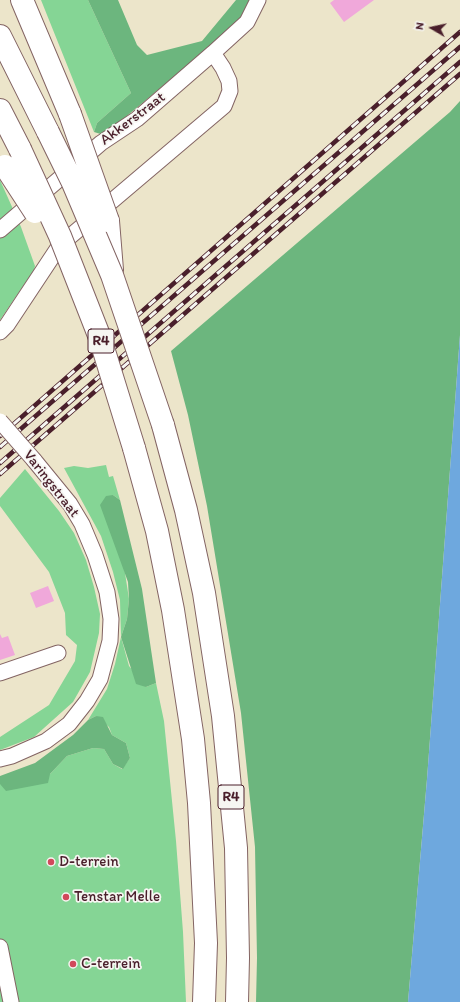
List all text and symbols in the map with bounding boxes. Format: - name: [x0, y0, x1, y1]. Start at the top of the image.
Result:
- north arrow: [412, 8, 452, 48]
- text: N: [413, 21, 427, 31]
- street label: Akkerstraat: [97, 89, 169, 149]
- road number: R4: [88, 329, 114, 353]
- street label: Varingstraat: [19, 447, 83, 521]
- road number: R4: [218, 785, 244, 809]
- place label: D-terrein: [59, 853, 119, 871]
- marker: D-terrein: [46, 857, 56, 867]
- place label: Tenstar Melle: [74, 888, 160, 906]
- marker: Tenstar Melle: [61, 892, 71, 902]
- place label: C-terrein: [81, 955, 140, 973]
- marker: C-terrein: [68, 959, 78, 969]

